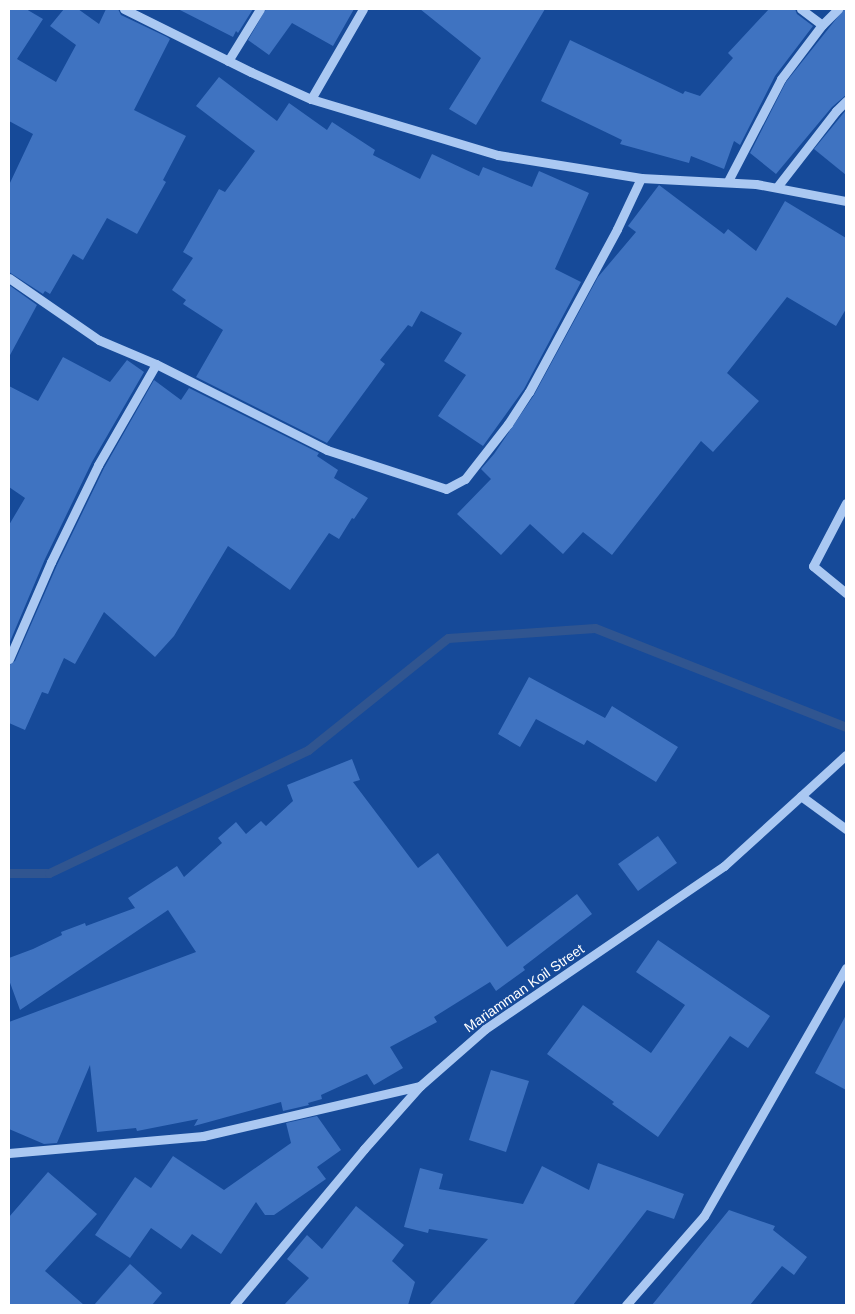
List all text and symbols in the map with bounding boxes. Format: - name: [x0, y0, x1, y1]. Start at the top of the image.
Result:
- street label: Mariamman Koil Street: [461, 940, 587, 1036]

